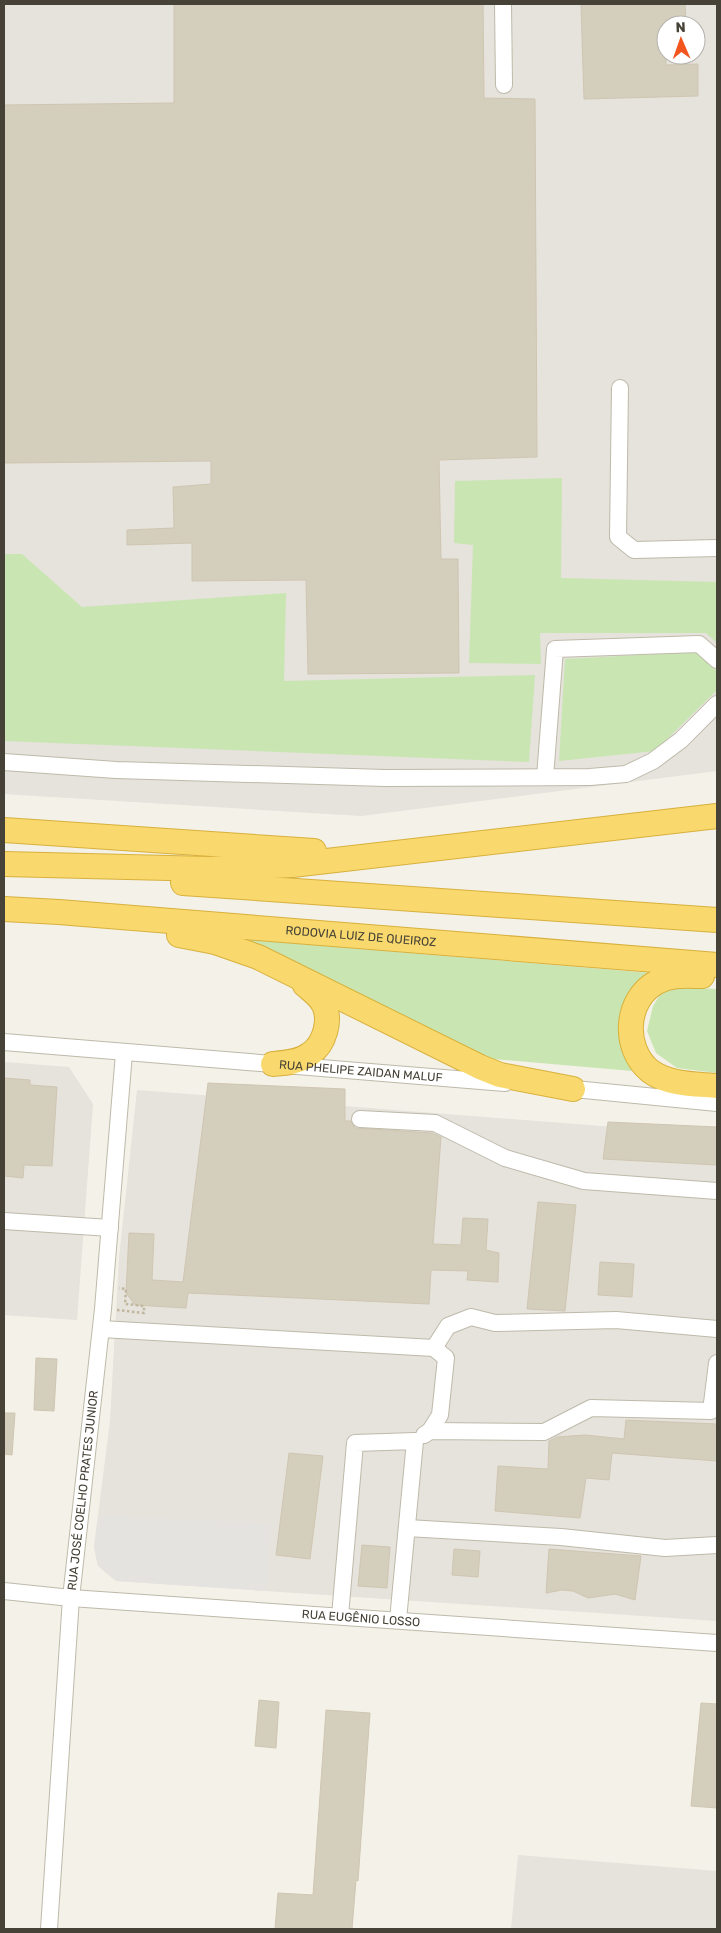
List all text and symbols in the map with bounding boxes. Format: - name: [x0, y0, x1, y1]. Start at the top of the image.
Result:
- north arrow: [656, 15, 706, 65]
- text: N: [675, 19, 686, 36]
- street label: RODOVIA LUIZ DE QUEIROZ: [285, 923, 437, 949]
- street label: RUA PHELIPE ZAIDAN MALUF: [279, 1058, 443, 1085]
- street label: RUA JOSÉ COELHO PRATES JUNIOR: [65, 1390, 101, 1591]
- street label: RUA EUGÊNIO LOSSO: [301, 1607, 421, 1629]

